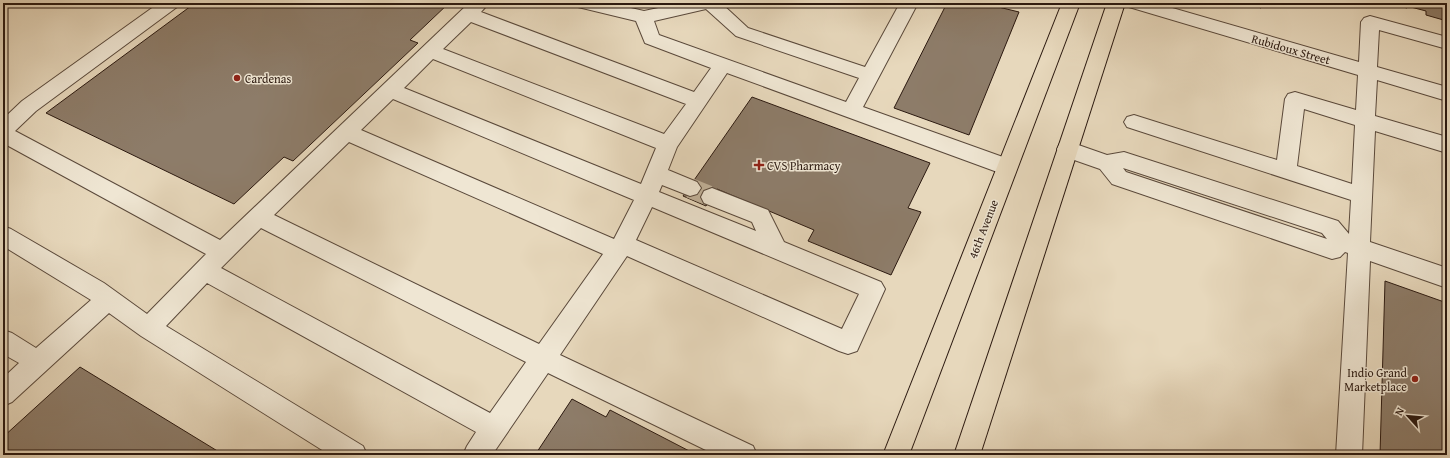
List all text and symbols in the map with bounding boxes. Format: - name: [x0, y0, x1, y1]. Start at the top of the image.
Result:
- street label: Rubidoux Street: [1250, 30, 1333, 69]
- place label: Cardenas: [245, 70, 291, 87]
- marker: Cardenas: [232, 73, 242, 83]
- place label: CVS Pharmacy: [767, 157, 840, 174]
- marker: CVS Pharmacy: [754, 160, 764, 170]
- street label: 46th Avenue: [964, 197, 1002, 261]
- place label: Indio Grand Marketplace: [1344, 364, 1408, 395]
- marker: Indio Grand Marketplace: [1410, 374, 1420, 384]
- north arrow: [1388, 396, 1428, 436]
- text: N: [1390, 404, 1408, 418]

